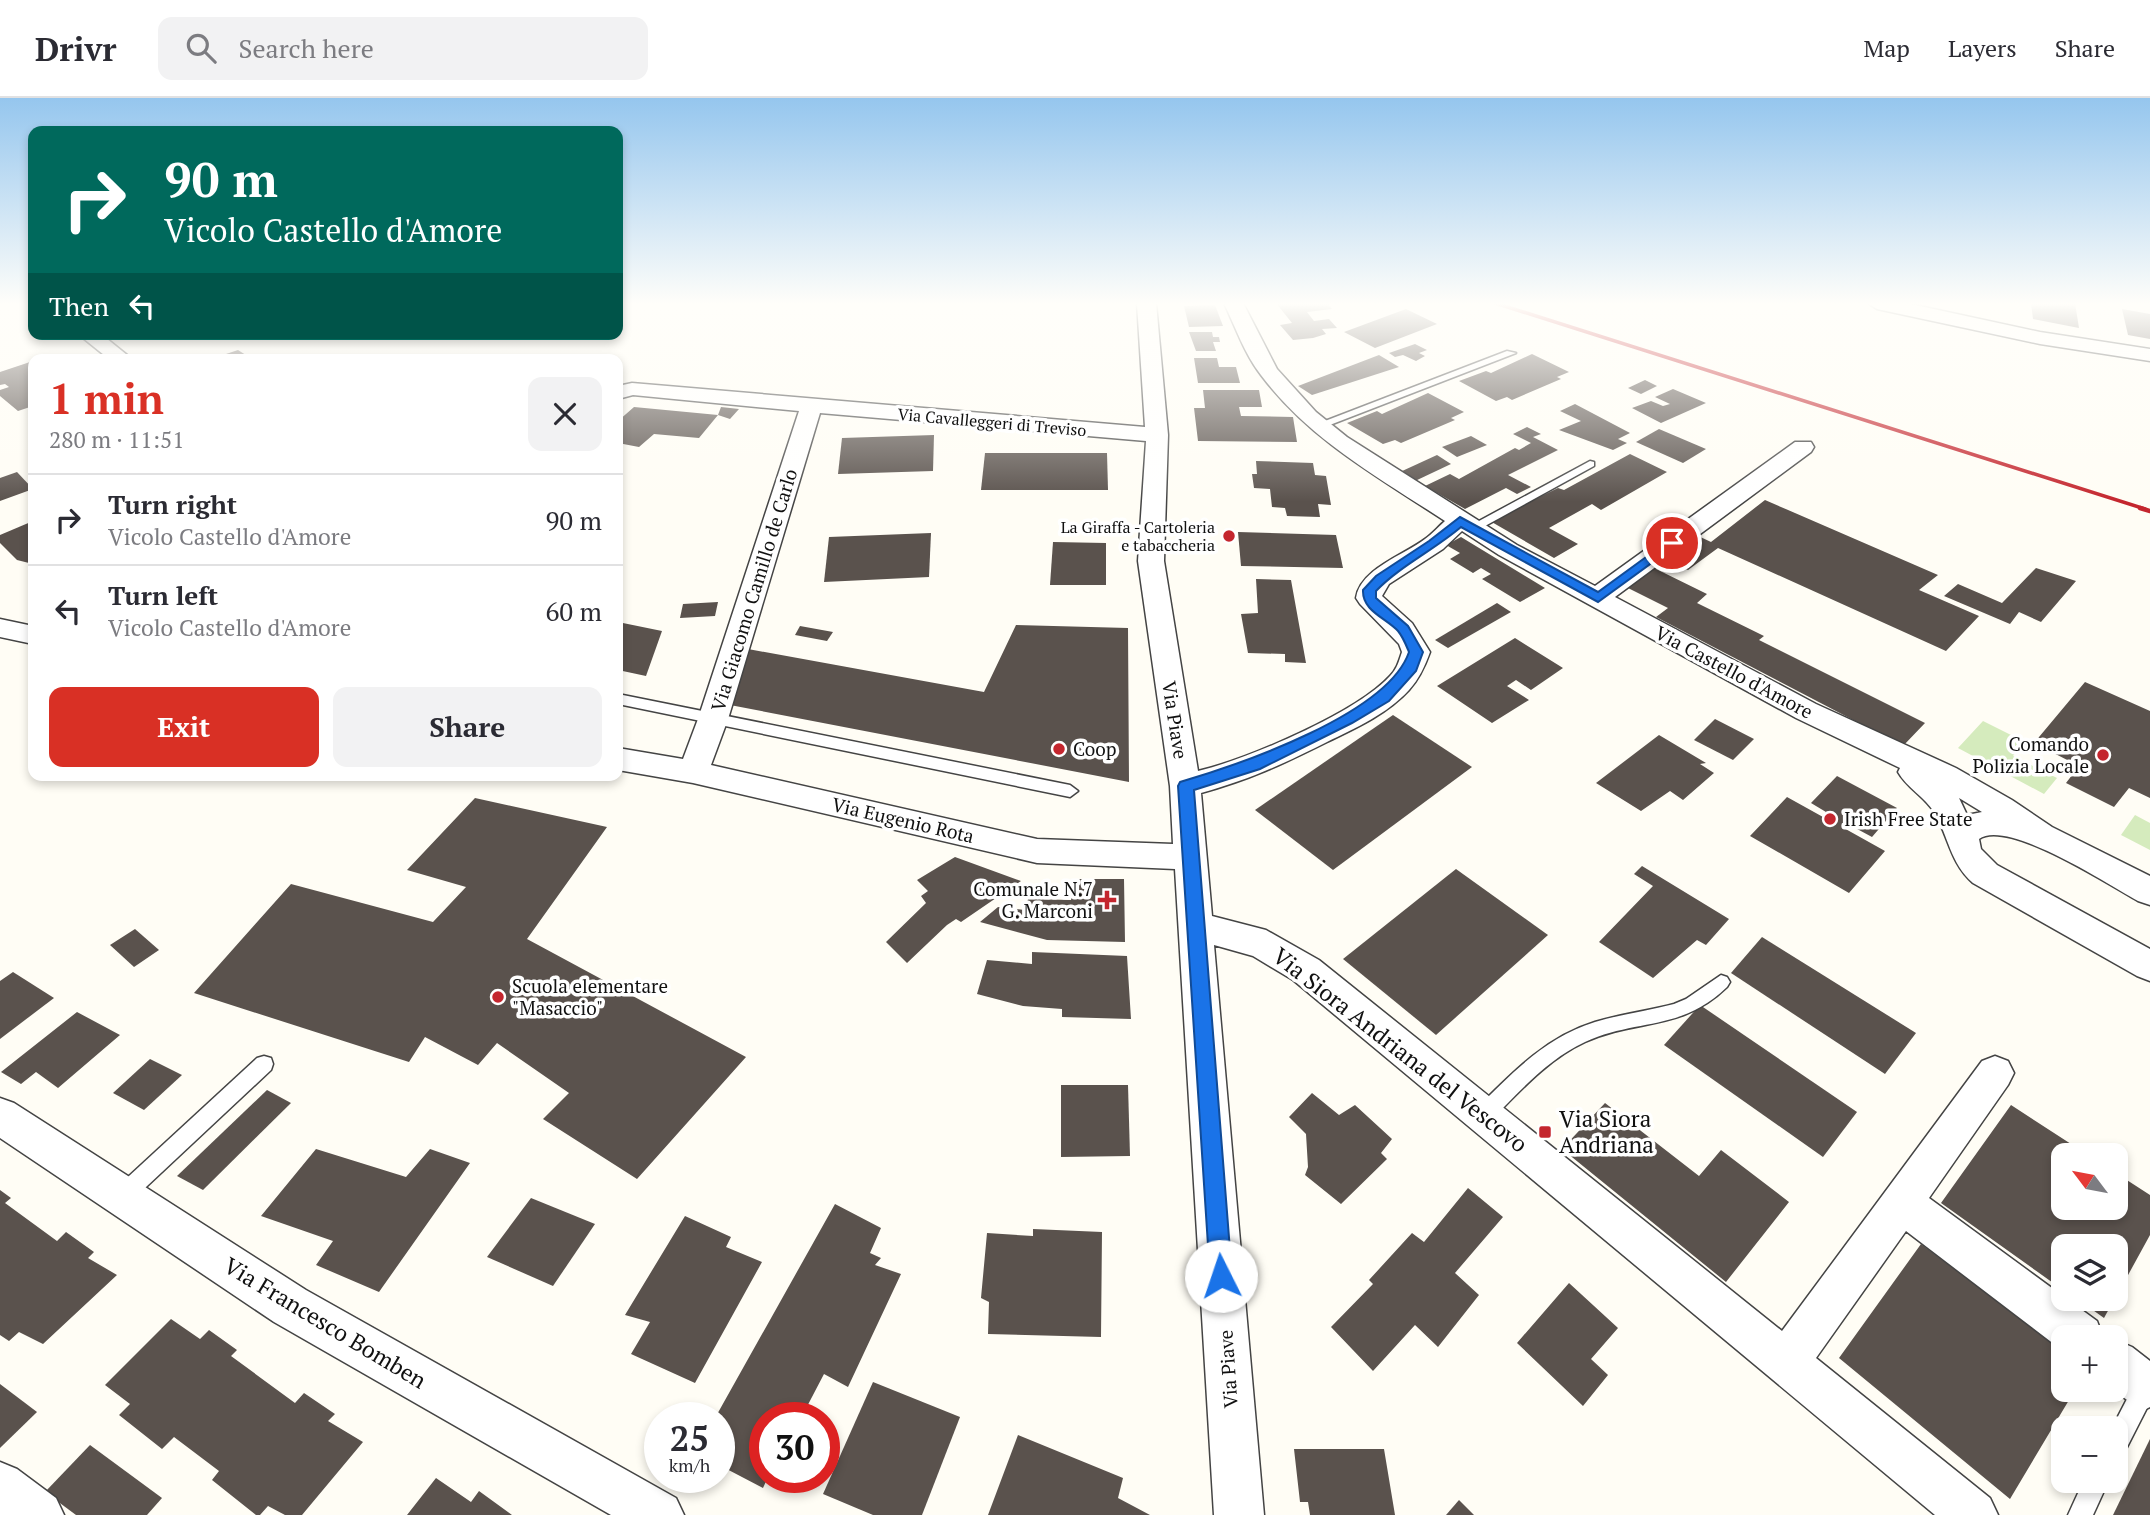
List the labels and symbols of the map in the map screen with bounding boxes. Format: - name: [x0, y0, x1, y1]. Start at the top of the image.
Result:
- street label: Via Cavalleggeri di Treviso: [897, 403, 1087, 441]
- street label: Via Giacomo Camillo de Carlo: [705, 465, 802, 714]
- pin: [1642, 513, 1702, 573]
- place label: La Giraffa - Cartoleria e tabaccheria: [1061, 516, 1215, 556]
- marker: La Giraffa - Cartoleria e tabaccheria: [1221, 528, 1237, 544]
- street label: Via Castello d'Amore: [1651, 619, 1817, 724]
- street label: Via Piave: [1157, 679, 1194, 761]
- place label: Comando Polizia Locale: [1972, 731, 2089, 778]
- place label: Coop: [1073, 736, 1117, 761]
- marker: Coop: [1051, 741, 1067, 757]
- marker: Comando Polizia Locale: [2095, 747, 2111, 763]
- street label: Via Eugenio Rota: [830, 791, 977, 848]
- place label: Irish Free State: [1844, 806, 1973, 831]
- marker: Irish Free State: [1822, 811, 1838, 827]
- place label: Comunale N.7 G. Marconi: [973, 876, 1093, 923]
- marker: Comunale N.7 G. Marconi: [1099, 892, 1115, 908]
- street label: Via Siora Andriana del Vescovo: [1266, 940, 1534, 1159]
- place label: Scuola elementare "Masaccio": [512, 973, 668, 1020]
- marker: Scuola elementare "Masaccio": [490, 989, 506, 1005]
- place label: Via Siora Andriana: [1559, 1103, 1654, 1160]
- marker: Via Siora Andriana: [1537, 1124, 1553, 1140]
- north arrow: [2051, 1143, 2128, 1220]
- position arrow: [1184, 1239, 1258, 1313]
- street label: Via Francesco Bomben: [218, 1250, 433, 1396]
- street label: Via Piave: [1212, 1329, 1243, 1409]
- speed limit sign: 30: [749, 1402, 840, 1493]

